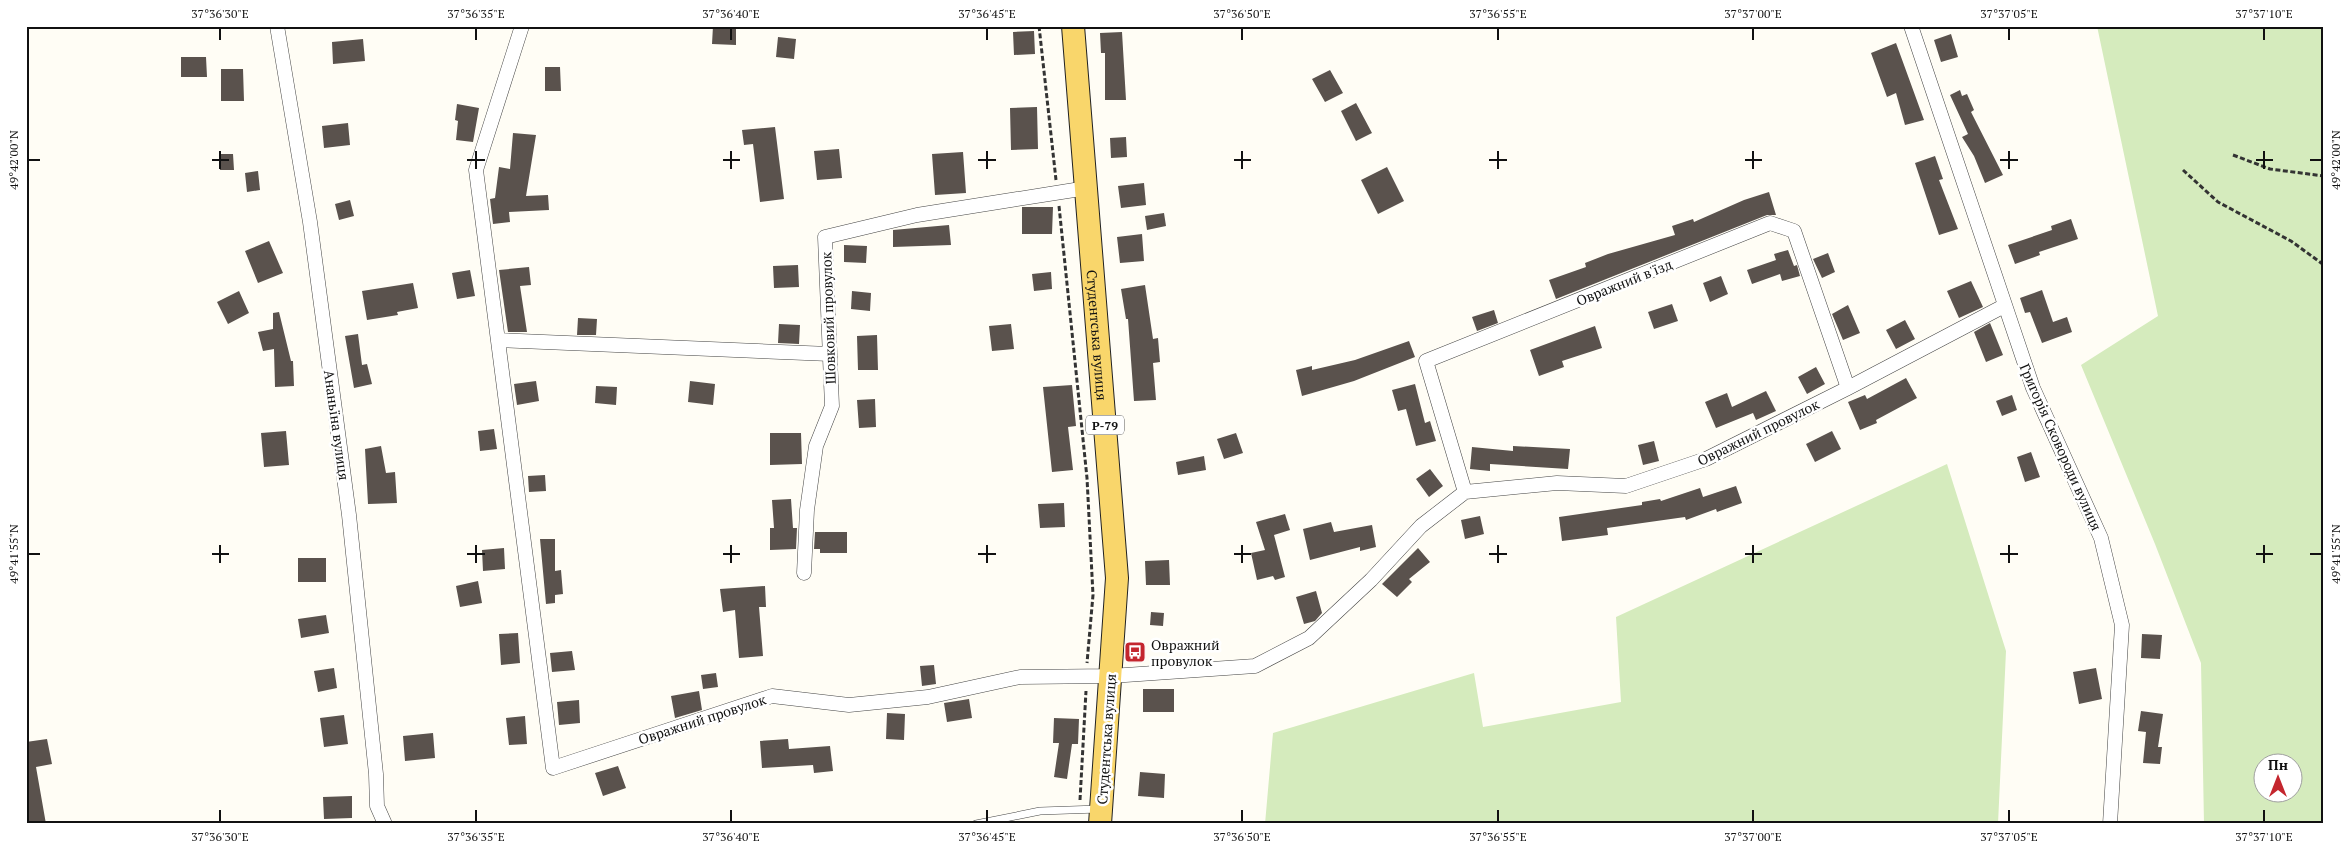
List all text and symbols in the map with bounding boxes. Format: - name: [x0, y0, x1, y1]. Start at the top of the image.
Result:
- text: 37°36'30"E: [191, 6, 249, 21]
- text: 37°36'35"E: [447, 6, 505, 21]
- text: 37°36'40"E: [702, 6, 760, 21]
- text: 37°36'45"E: [958, 6, 1016, 21]
- text: 37°36'50"E: [1213, 6, 1271, 21]
- text: 37°36'55"E: [1469, 6, 1527, 21]
- text: 37°37'00"E: [1724, 6, 1782, 21]
- text: 37°37'05"E: [1980, 6, 2038, 21]
- text: 37°37'10"E: [2235, 6, 2293, 21]
- text: 49°42'00"N: [6, 130, 21, 190]
- text: 49°42'00"N: [2328, 130, 2343, 190]
- street label: Шовковий провулок: [816, 251, 840, 385]
- street label: Овражний в'їзд: [1573, 254, 1675, 310]
- street label: Студентська вулиця: [1083, 269, 1112, 401]
- street label: Григорія Сковороди вулиця: [2016, 360, 2106, 534]
- street label: Ананьїна вулиця: [320, 369, 354, 481]
- street label: Овражний провулок: [1694, 394, 1822, 470]
- road number: Р-79: [1086, 416, 1124, 434]
- text: 49°41'55"N: [6, 524, 21, 584]
- text: 49°41'55"N: [2328, 524, 2343, 584]
- place label: Овражний провулок: [1151, 635, 1220, 670]
- bus stop icon: Овражний провулок: [1123, 640, 1147, 664]
- street label: Студентська вулиця: [1092, 673, 1120, 805]
- street label: Овражний провулок: [636, 689, 769, 749]
- north arrow: [2252, 752, 2302, 802]
- text: Пн: [2268, 755, 2288, 774]
- text: 37°36'30"E: [191, 829, 249, 844]
- text: 37°36'35"E: [447, 829, 505, 844]
- text: 37°36'40"E: [702, 829, 760, 844]
- text: 37°36'45"E: [958, 829, 1016, 844]
- text: 37°36'50"E: [1213, 829, 1271, 844]
- text: 37°36'55"E: [1469, 829, 1527, 844]
- text: 37°37'00"E: [1724, 829, 1782, 844]
- text: 37°37'05"E: [1980, 829, 2038, 844]
- text: 37°37'10"E: [2235, 829, 2293, 844]

